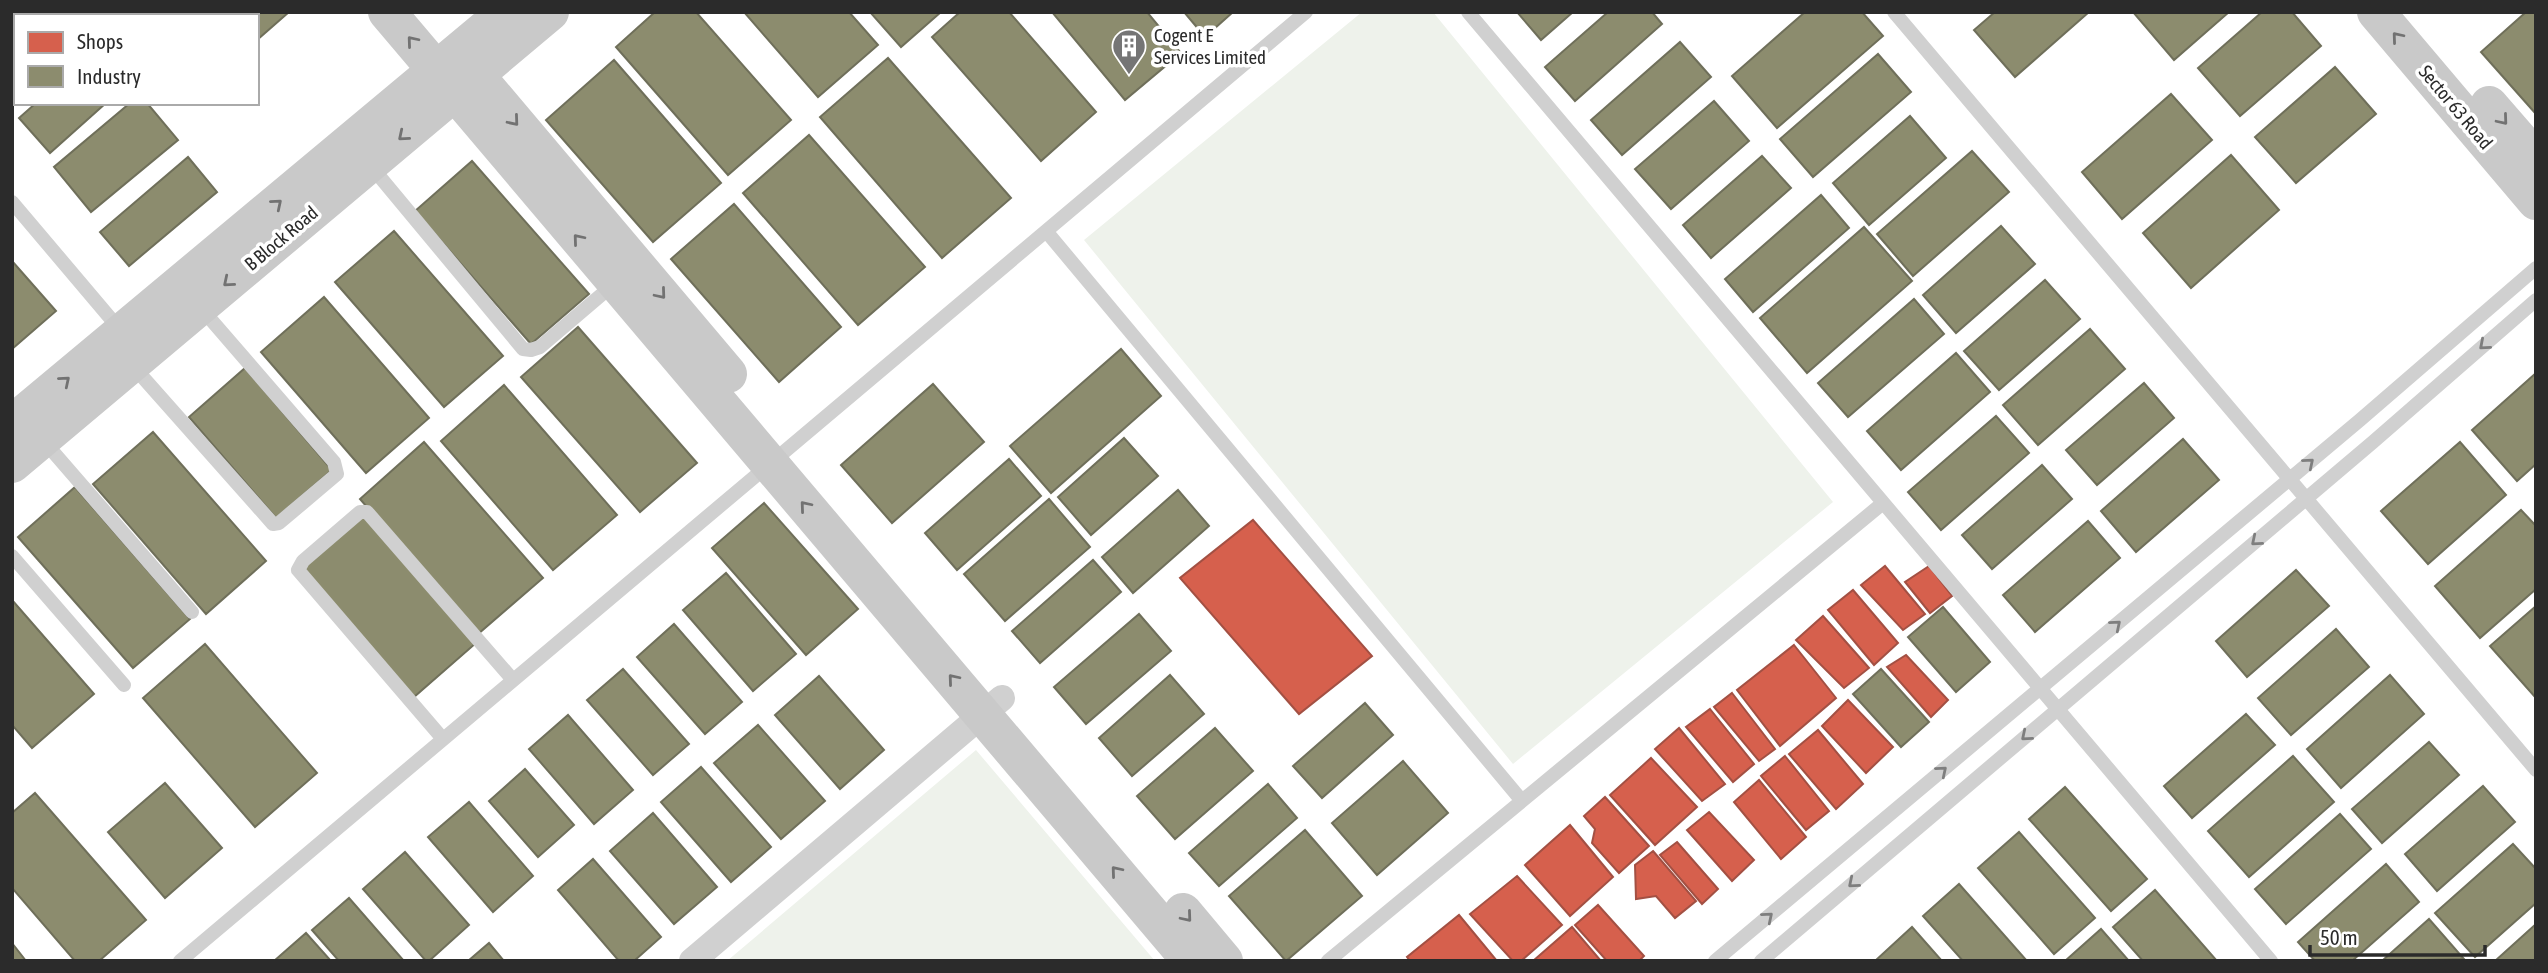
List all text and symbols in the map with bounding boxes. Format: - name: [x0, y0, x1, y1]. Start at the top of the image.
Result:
- legend: [14, 14, 259, 105]
- place label: Cogent E Services Limited: [1154, 24, 1266, 68]
- building icon: Cogent E Services Limited: [1110, 27, 1148, 76]
- text: Shops: [77, 29, 123, 53]
- one-way arrow: [2393, 32, 2405, 45]
- one-way arrow: [408, 37, 420, 50]
- street label: Sector 63 Road: [2415, 61, 2497, 153]
- text: Industry: [77, 64, 141, 88]
- one-way arrow: [506, 112, 518, 125]
- one-way arrow: [2495, 112, 2507, 125]
- one-way arrow: [398, 128, 411, 140]
- one-way arrow: [269, 200, 282, 212]
- street label: B Block Road: [240, 201, 322, 275]
- one-way arrow: [574, 235, 586, 248]
- one-way arrow: [224, 274, 236, 287]
- one-way arrow: [653, 286, 665, 299]
- one-way arrow: [2479, 337, 2492, 349]
- one-way arrow: [56, 377, 69, 389]
- one-way arrow: [2302, 458, 2314, 471]
- one-way arrow: [801, 501, 813, 514]
- one-way arrow: [2251, 533, 2264, 545]
- one-way arrow: [2109, 620, 2121, 633]
- one-way arrow: [949, 674, 961, 687]
- one-way arrow: [2022, 728, 2035, 740]
- one-way arrow: [1933, 767, 1946, 779]
- one-way arrow: [1112, 867, 1124, 880]
- one-way arrow: [1848, 875, 1861, 887]
- one-way arrow: [1179, 909, 1191, 922]
- one-way arrow: [1759, 913, 1772, 925]
- scale bar: [2310, 914, 2485, 958]
- text: 50 m: [2320, 925, 2358, 949]

